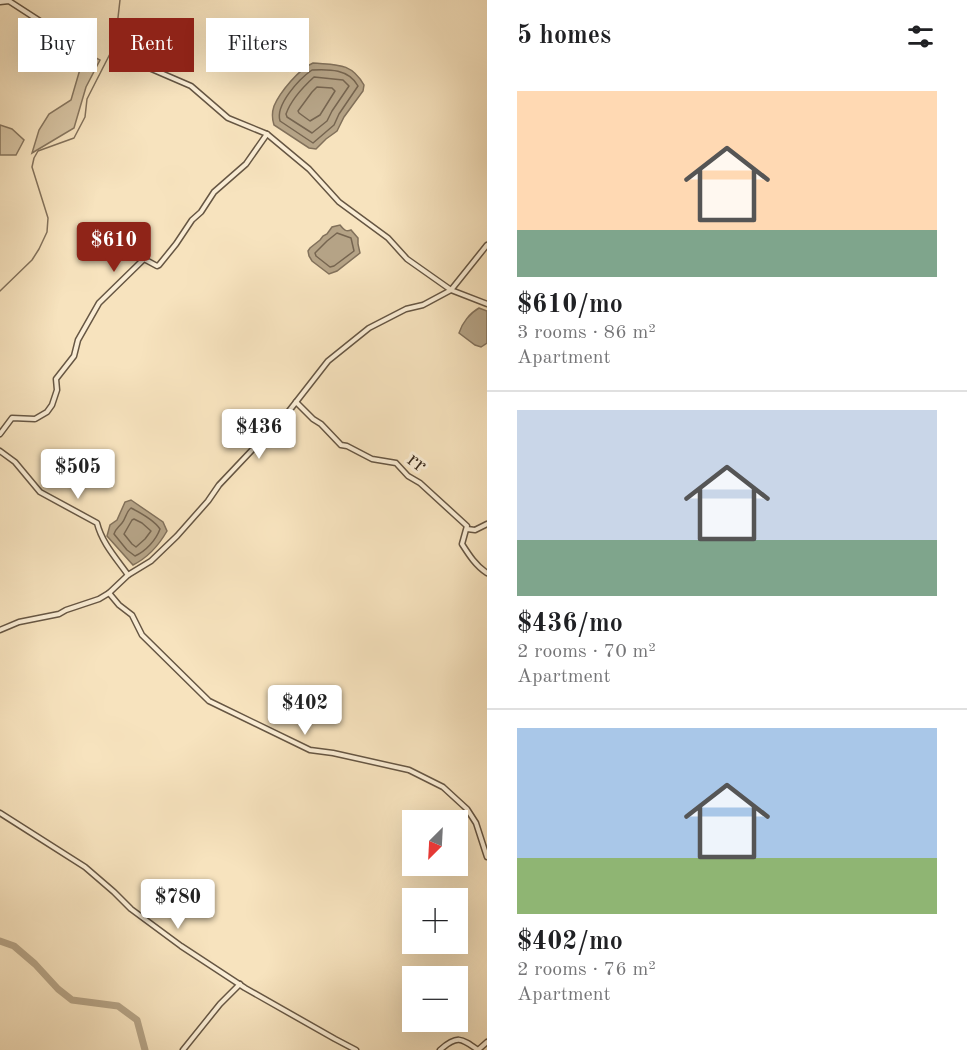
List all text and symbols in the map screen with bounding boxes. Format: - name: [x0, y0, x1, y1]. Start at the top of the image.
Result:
- chip: Buy: [18, 18, 97, 72]
- chip: Rent: [109, 18, 194, 72]
- chip: Filters: [206, 18, 309, 72]
- icon: filters: [904, 20, 937, 53]
- text: 5 homes: [517, 23, 611, 49]
- icon: home: [673, 130, 781, 238]
- pin: $610: [78, 222, 150, 273]
- text: $610: [91, 231, 137, 251]
- text: $610/mo: [517, 292, 623, 318]
- text: 3 rooms · 86 m²: [517, 323, 656, 343]
- text: Apartment: [517, 348, 611, 368]
- pin: $436: [223, 409, 295, 460]
- text: $436: [236, 418, 282, 438]
- street label: rr: [403, 448, 431, 477]
- pin: $505: [42, 449, 114, 500]
- icon: home: [673, 449, 781, 557]
- text: $505: [55, 458, 101, 478]
- text: $436/mo: [517, 611, 623, 637]
- text: 2 rooms · 70 m²: [517, 642, 656, 662]
- text: Apartment: [517, 667, 611, 687]
- pin: $402: [269, 685, 341, 736]
- text: $402: [282, 694, 328, 714]
- icon: home: [673, 767, 781, 875]
- north arrow: [402, 810, 468, 876]
- map controls: [402, 810, 468, 1032]
- pin: $780: [142, 879, 214, 930]
- text: $780: [155, 888, 201, 908]
- button: +: [402, 888, 468, 954]
- text: $402/mo: [517, 929, 623, 955]
- text: 2 rooms · 76 m²: [517, 960, 656, 980]
- button: −: [402, 966, 468, 1032]
- text: Apartment: [517, 985, 611, 1005]

